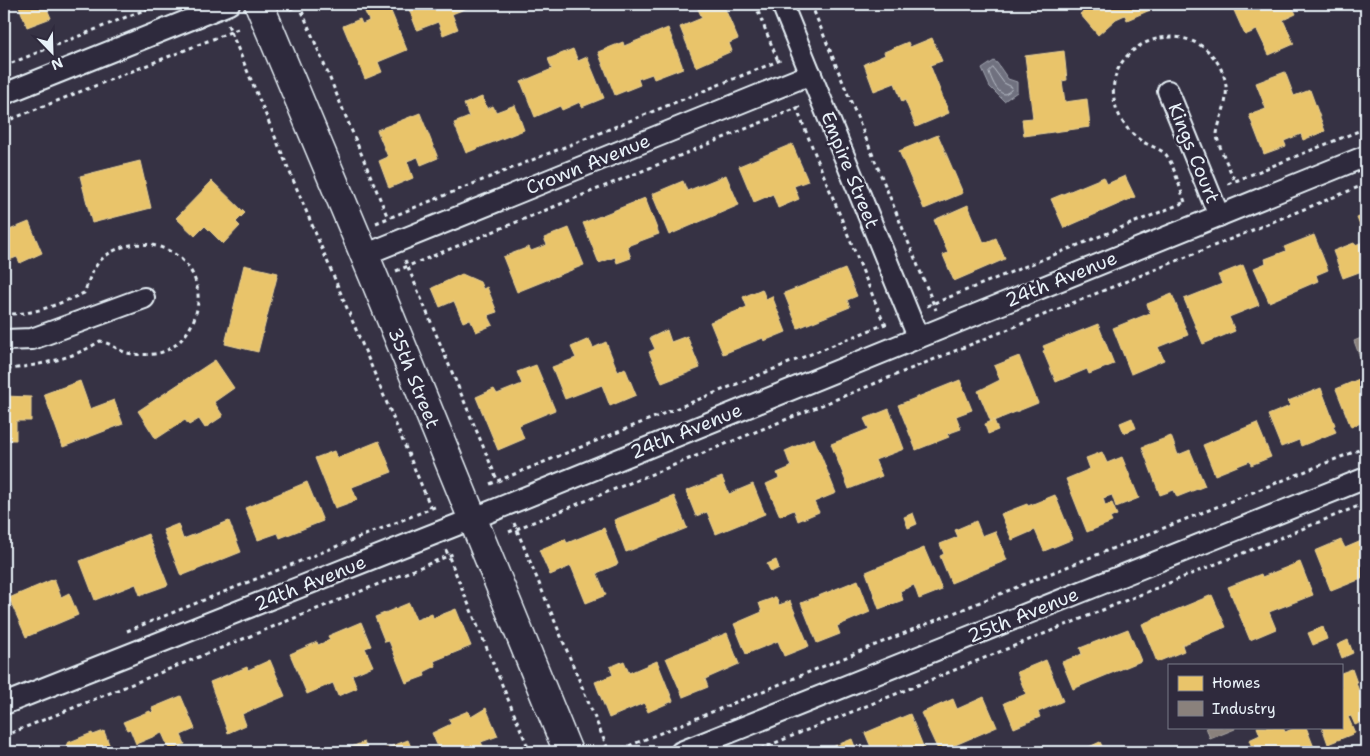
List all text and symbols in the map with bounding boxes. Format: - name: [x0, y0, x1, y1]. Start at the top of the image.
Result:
- north arrow: [28, 28, 78, 78]
- text: N: [48, 54, 66, 74]
- street label: Kings Court: [1163, 99, 1225, 207]
- street label: Empire Street: [815, 108, 885, 232]
- street label: Crown Avenue: [522, 128, 654, 200]
- street label: 24th Avenue: [1001, 245, 1121, 313]
- street label: 35th Street: [382, 324, 446, 432]
- street label: 24th Avenue: [626, 397, 746, 465]
- street label: 24th Avenue: [250, 549, 370, 617]
- street label: 25th Avenue: [964, 581, 1082, 649]
- legend: [1168, 664, 1342, 728]
- text: Homes: [1212, 673, 1260, 693]
- text: Industry: [1212, 699, 1276, 719]

